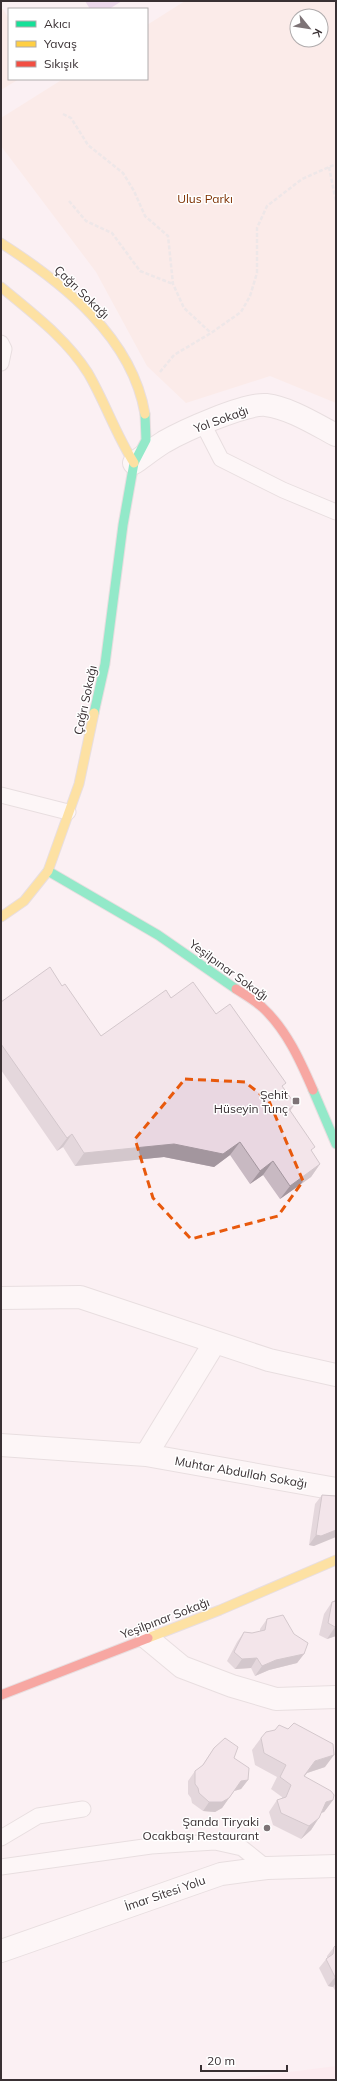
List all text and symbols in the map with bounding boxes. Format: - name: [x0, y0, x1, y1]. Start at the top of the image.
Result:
- legend: [8, 8, 148, 80]
- north arrow: [289, 8, 329, 48]
- text: Akıcı: [44, 16, 71, 31]
- text: K: [309, 26, 326, 40]
- text: Yavaş: [43, 36, 77, 51]
- text: Sıkışık: [44, 56, 79, 71]
- park label: Ulus Parkı: [177, 191, 233, 206]
- street label: Çağrı Sokağı: [51, 262, 113, 322]
- street label: Yol Sokağı: [191, 402, 250, 436]
- street label: Çağrı Sokağı: [70, 664, 100, 736]
- street label: Yeşilpınar Sokağı: [186, 936, 271, 1004]
- place label: Şehit Hüseyin Tunç: [214, 1087, 288, 1116]
- marker: Şehit Hüseyin Tunç: [291, 1096, 301, 1106]
- street label: Muhtar Abdullah Sokağı: [174, 1453, 308, 1491]
- street label: Yeşilpınar Sokağı: [117, 1594, 212, 1642]
- place label: Şanda Tiryaki Ocakbaşı Restaurant: [142, 1814, 259, 1843]
- marker: Şanda Tiryaki Ocakbaşı Restaurant: [262, 1823, 272, 1833]
- street label: İmar Sitesi Yolu: [123, 1872, 207, 1914]
- scale bar: [201, 2047, 287, 2073]
- text: 20 m: [207, 2053, 235, 2068]

